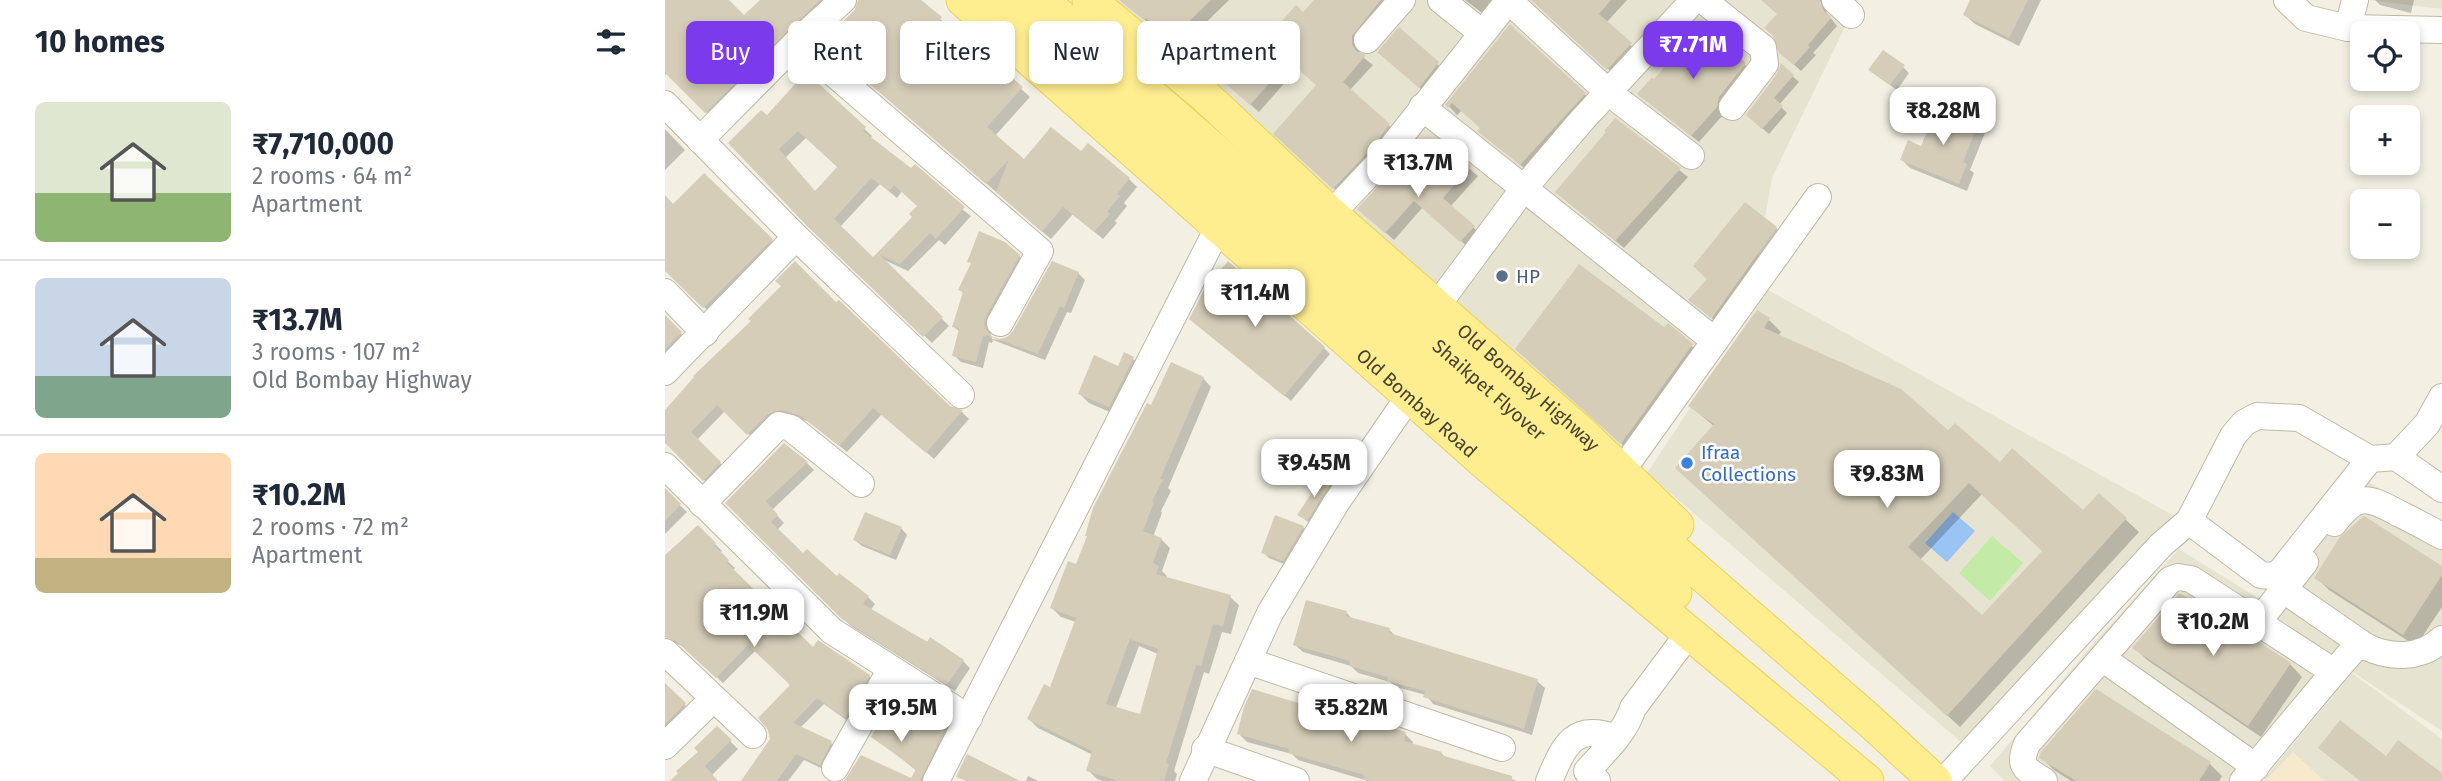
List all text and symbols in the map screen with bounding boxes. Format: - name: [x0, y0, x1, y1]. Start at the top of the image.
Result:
- chip: Buy: [686, 21, 774, 84]
- chip: Rent: [788, 21, 886, 84]
- chip: Filters: [900, 21, 1015, 84]
- chip: New: [1029, 21, 1123, 84]
- chip: Apartment: [1137, 21, 1300, 84]
- map controls: [2350, 21, 2420, 259]
- button: locate: [2350, 21, 2420, 91]
- pin: ₹7.71M: [1636, 22, 1750, 81]
- icon: filters: [592, 23, 630, 61]
- text: 10 homes: [35, 24, 165, 60]
- text: ₹7.71M: [1659, 30, 1727, 58]
- pin: ₹8.28M: [1886, 88, 2000, 147]
- text: ₹8.28M: [1906, 96, 1980, 124]
- button: +: [2350, 105, 2420, 175]
- text: ₹7,710,000: [252, 126, 394, 162]
- icon: home: [91, 130, 175, 214]
- pin: ₹13.7M: [1361, 140, 1475, 199]
- text: ₹13.7M: [1383, 148, 1453, 176]
- text: 2 rooms · 64 m²: [252, 162, 412, 190]
- button: −: [2350, 189, 2420, 259]
- text: Apartment: [252, 190, 362, 218]
- place label: HP: [1516, 265, 1540, 288]
- marker: HP: [1494, 268, 1510, 284]
- pin: ₹11.4M: [1198, 270, 1312, 329]
- text: ₹11.4M: [1220, 278, 1290, 306]
- text: ₹13.7M: [252, 302, 343, 338]
- icon: home: [91, 306, 175, 390]
- street label: Old Bombay Highway: [1453, 319, 1605, 456]
- street label: Shaikpet Flyover: [1428, 334, 1551, 445]
- text: 3 rooms · 107 m²: [252, 338, 420, 366]
- street label: Old Bombay Road: [1352, 343, 1482, 462]
- text: Old Bombay Highway: [252, 366, 472, 394]
- pin: ₹9.45M: [1257, 440, 1371, 499]
- place label: Ifraa Collections: [1701, 441, 1796, 486]
- text: ₹9.45M: [1277, 448, 1351, 476]
- pin: ₹9.83M: [1830, 450, 1944, 510]
- marker: Ifraa Collections: [1679, 455, 1695, 471]
- text: ₹9.83M: [1850, 459, 1924, 487]
- text: ₹10.2M: [252, 477, 346, 513]
- icon: home: [91, 481, 175, 565]
- text: 2 rooms · 72 m²: [252, 513, 409, 541]
- text: Apartment: [252, 541, 362, 569]
- pin: ₹11.9M: [697, 590, 811, 649]
- text: ₹11.9M: [719, 598, 789, 626]
- pin: ₹10.2M: [2156, 598, 2270, 658]
- text: ₹10.2M: [2177, 607, 2249, 635]
- pin: ₹19.5M: [844, 684, 958, 744]
- pin: ₹5.82M: [1294, 684, 1408, 744]
- text: ₹19.5M: [865, 693, 937, 721]
- text: ₹5.82M: [1314, 693, 1388, 721]

